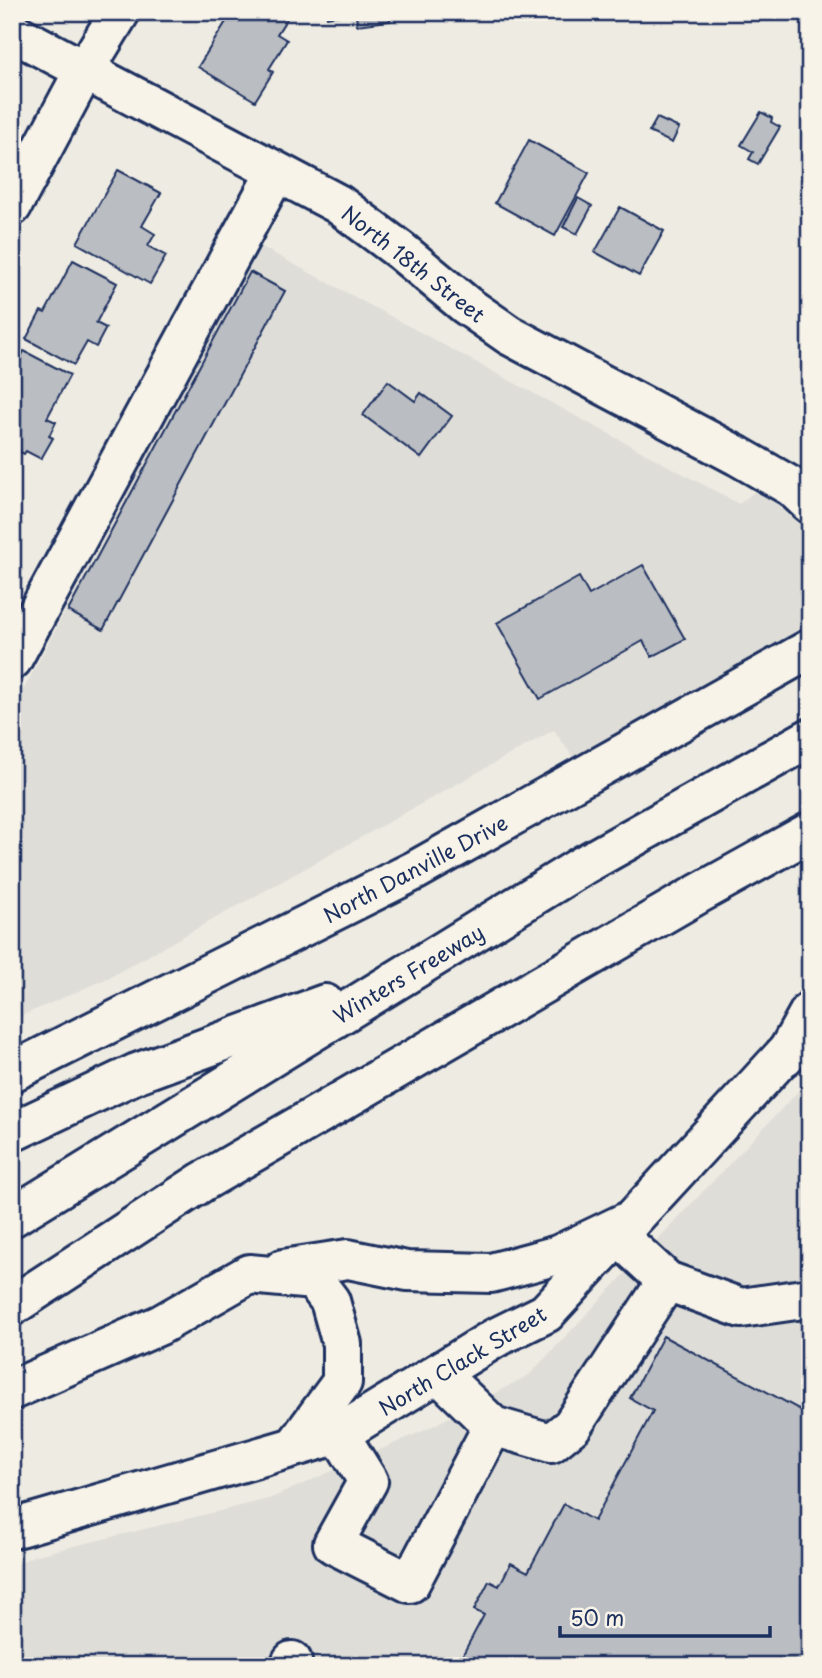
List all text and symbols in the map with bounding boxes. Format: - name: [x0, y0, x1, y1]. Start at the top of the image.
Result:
- street label: North 18th Street: [335, 197, 493, 329]
- street label: North Danville Drive: [317, 806, 513, 930]
- street label: Winters Freeway: [326, 915, 490, 1031]
- street label: North Clack Street: [372, 1297, 552, 1423]
- scale bar: [560, 1594, 770, 1638]
- text: 50 m: [570, 1601, 624, 1633]

